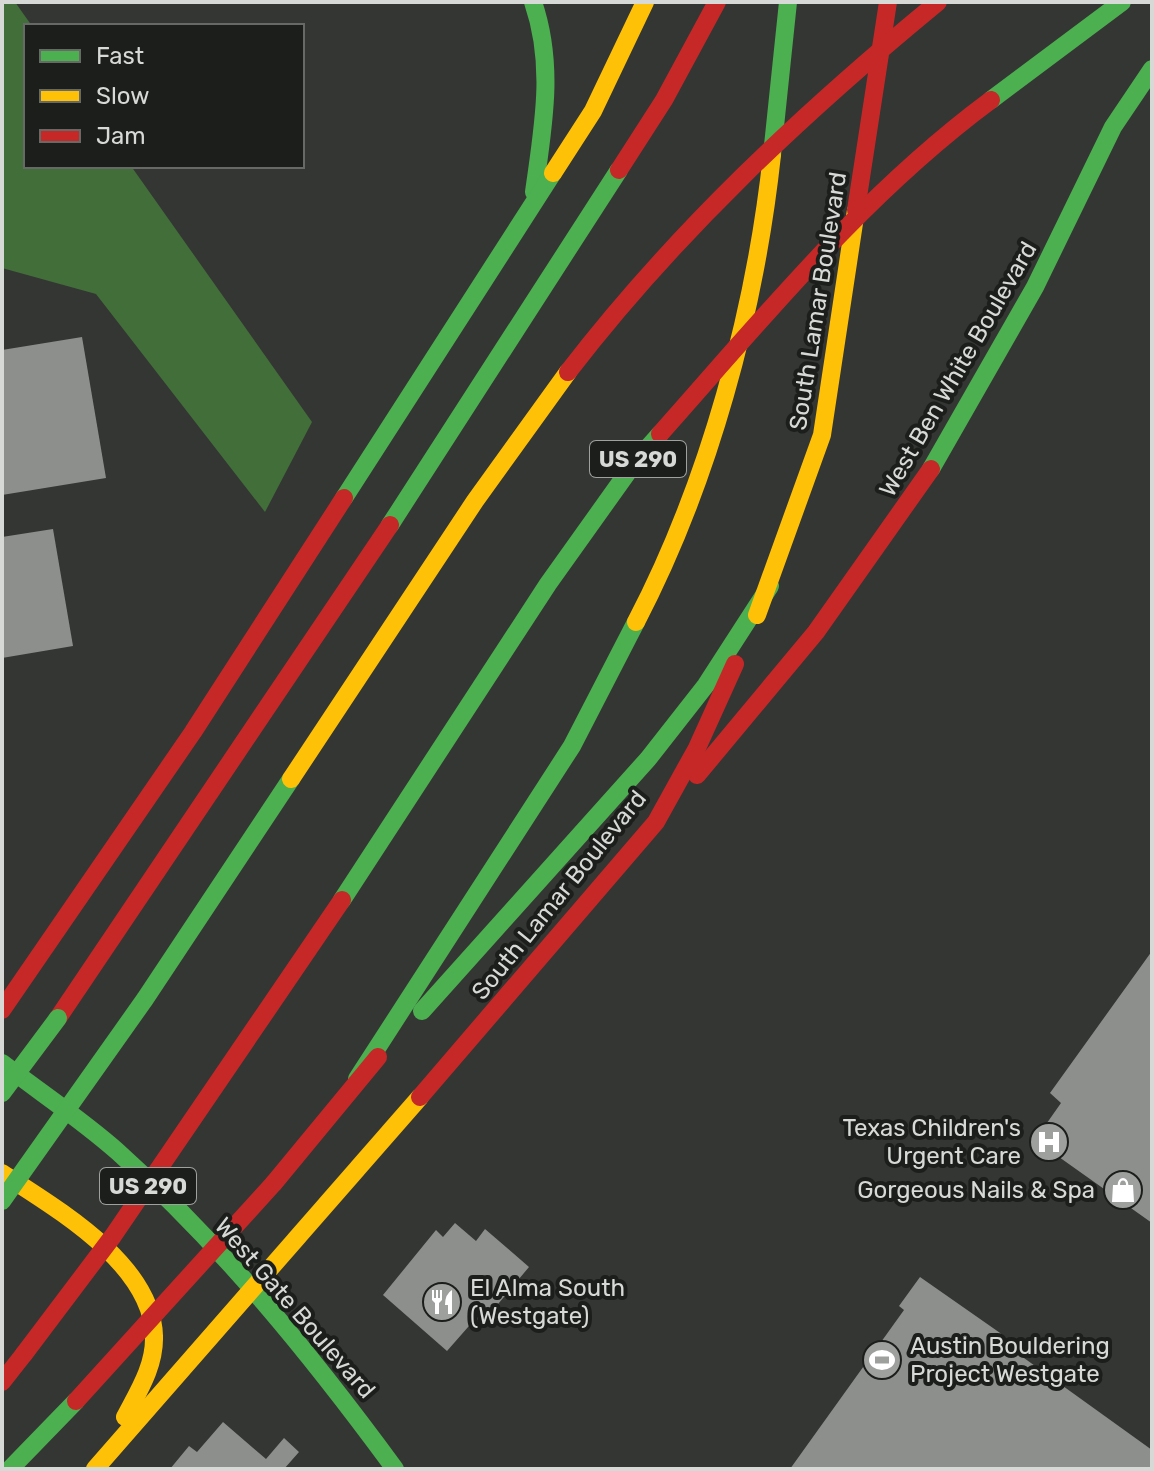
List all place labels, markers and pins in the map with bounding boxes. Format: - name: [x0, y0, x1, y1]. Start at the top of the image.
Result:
- place label: Texas Children's Urgent Care: [842, 1114, 1021, 1170]
- hospital icon: Texas Children's Urgent Care: [1028, 1121, 1070, 1163]
- shop icon: Gorgeous Nails & Spa: [1102, 1169, 1144, 1211]
- place label: Gorgeous Nails & Spa: [857, 1176, 1095, 1204]
- place label: El Alma South (Westgate): [470, 1274, 625, 1330]
- restaurant icon: El Alma South (Westgate): [421, 1281, 463, 1323]
- place label: Austin Bouldering Project Westgate: [910, 1332, 1110, 1388]
- sports icon: Austin Bouldering Project Westgate: [861, 1339, 903, 1381]

